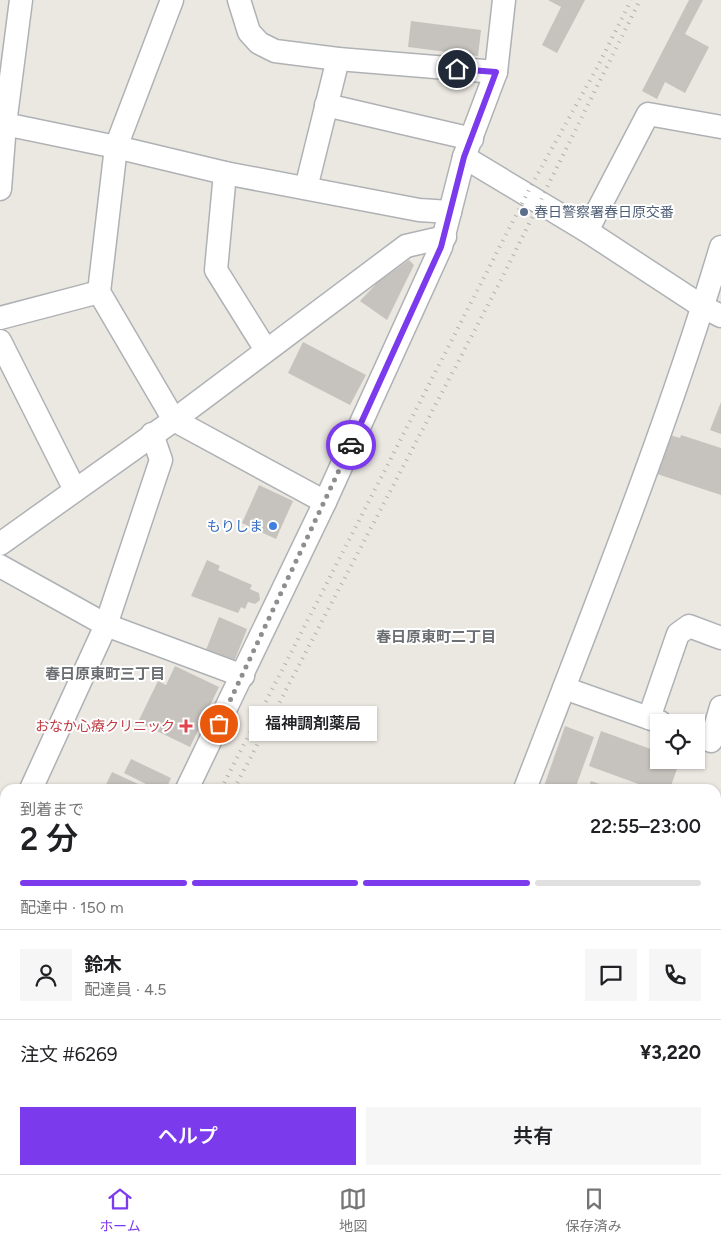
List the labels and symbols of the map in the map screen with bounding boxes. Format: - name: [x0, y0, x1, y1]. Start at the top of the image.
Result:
- pin: [436, 48, 478, 90]
- place label: 春日警察署春日原交番: [534, 204, 674, 221]
- marker: 春日警察署春日原交番: [518, 206, 530, 218]
- courier: [326, 420, 376, 470]
- place label: もりしま: [207, 518, 263, 535]
- marker: もりしま: [267, 520, 279, 532]
- district label: 春日原東町二丁目: [376, 628, 496, 646]
- district label: 春日原東町三丁目: [45, 665, 165, 683]
- pin: [198, 703, 240, 745]
- callout: 福神調剤薬局: [249, 706, 376, 742]
- place label: おなか心療クリニック: [35, 718, 175, 735]
- marker: おなか心療クリニック: [179, 719, 193, 733]

